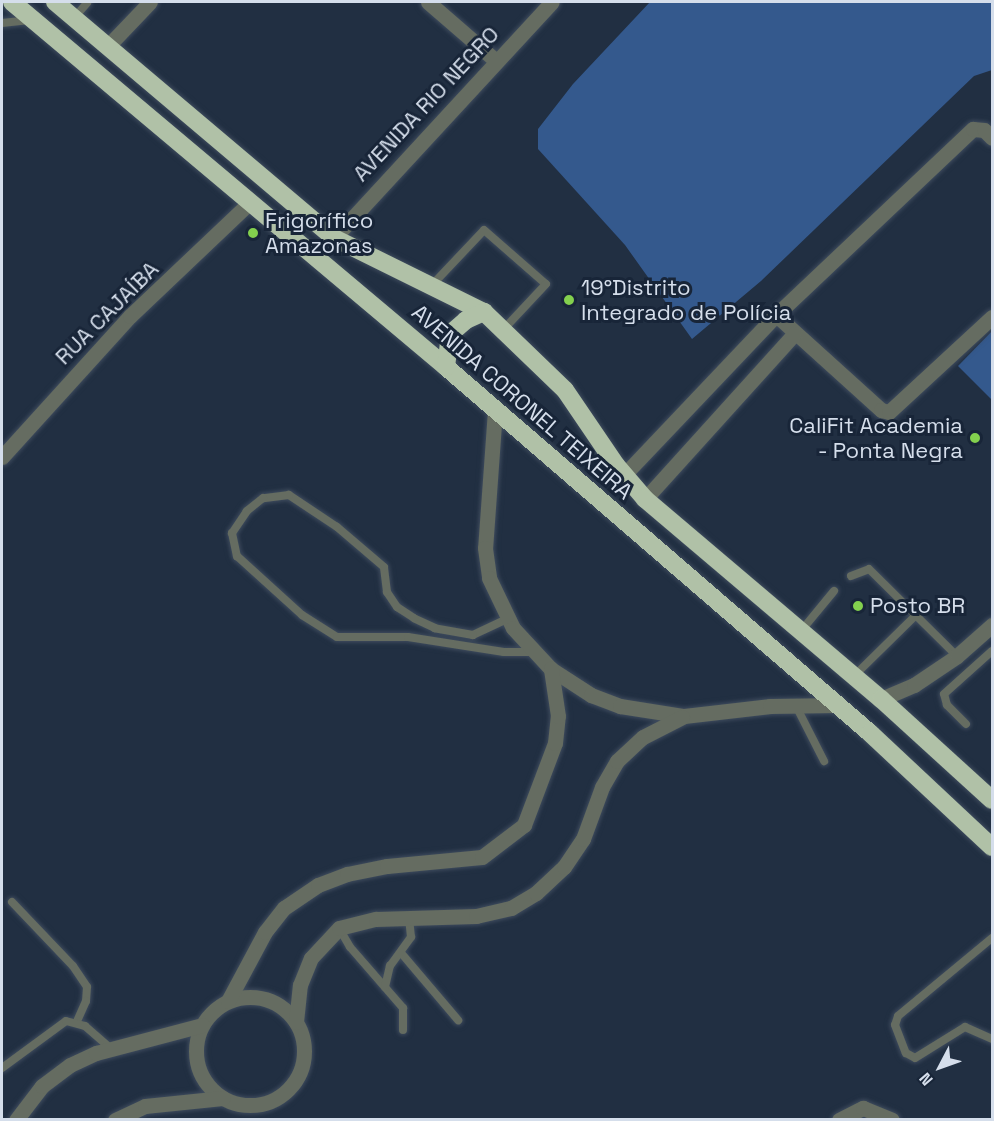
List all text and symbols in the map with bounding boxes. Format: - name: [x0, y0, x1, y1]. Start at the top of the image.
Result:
- street label: AVENIDA RIO NEGRO: [347, 21, 505, 187]
- place label: Frigorífico Amazonas: [265, 207, 373, 258]
- marker: Frigorífico Amazonas: [246, 226, 260, 240]
- street label: RUA CAJAÍBA: [50, 256, 164, 370]
- place label: 19°Distrito Integrado de Polícia: [581, 274, 791, 326]
- marker: 19°Distrito Integrado de Polícia: [562, 293, 576, 307]
- street label: AVENIDA CORONEL TEIXEIRA: [406, 299, 638, 505]
- place label: CaliFit Academia - Ponta Negra: [789, 412, 963, 464]
- marker: CaliFit Academia - Ponta Negra: [968, 431, 982, 445]
- place label: Posto BR: [870, 593, 965, 619]
- marker: Posto BR: [851, 599, 865, 613]
- north arrow: [910, 1037, 970, 1097]
- text: N: [915, 1068, 937, 1090]

